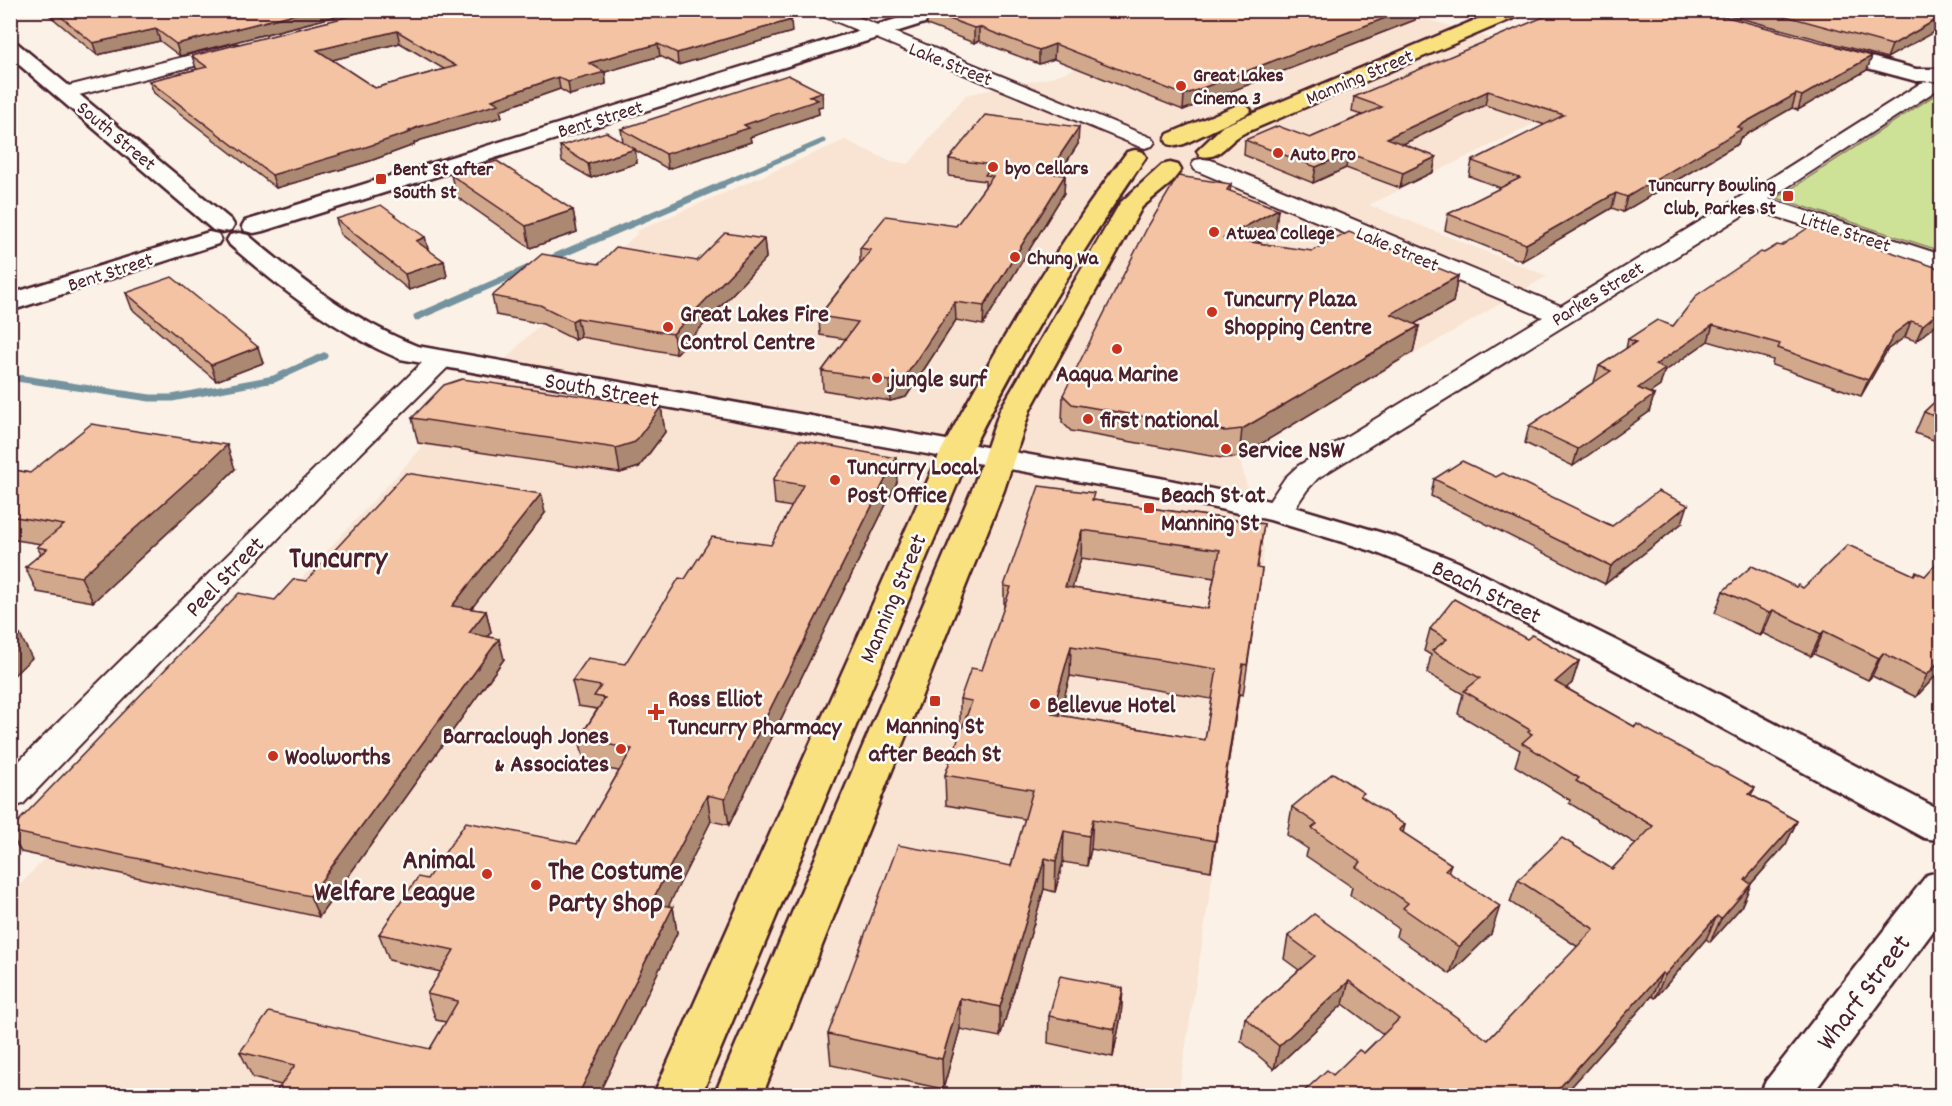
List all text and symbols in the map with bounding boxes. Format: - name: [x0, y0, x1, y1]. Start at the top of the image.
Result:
- street label: Lake Street: [904, 36, 996, 95]
- street label: Manning Street: [1302, 44, 1418, 114]
- place label: Great Lakes Cinema 3: [1193, 63, 1284, 114]
- marker: Great Lakes Cinema 3: [1174, 79, 1188, 93]
- street label: Bent Street: [555, 95, 647, 147]
- street label: South Street: [69, 96, 161, 179]
- place label: Auto Pro: [1290, 142, 1356, 170]
- marker: Auto Pro: [1271, 146, 1285, 160]
- place label: byo Cellars: [1005, 156, 1089, 184]
- place label: Bent St after South St: [393, 157, 494, 208]
- marker: byo Cellars: [986, 160, 1000, 174]
- marker: Bent St after South St: [374, 172, 388, 186]
- place label: Tuncurry Bowling Club, Parkes St: [1648, 173, 1777, 224]
- marker: Tuncurry Bowling Club, Parkes St: [1781, 189, 1795, 203]
- street label: Little Street: [1796, 206, 1894, 262]
- place label: Atwea College: [1226, 221, 1335, 249]
- street label: Lake Street: [1351, 221, 1443, 281]
- marker: Atwea College: [1207, 225, 1221, 239]
- place label: Chung Wa: [1027, 246, 1099, 274]
- street label: Bent Street: [65, 247, 157, 301]
- marker: Chung Wa: [1008, 250, 1022, 264]
- street label: Parkes Street: [1547, 256, 1650, 335]
- place label: Tuncurry Plaza Shopping Centre: [1224, 284, 1372, 346]
- place label: Great Lakes Fire Control Centre: [680, 299, 829, 361]
- marker: Tuncurry Plaza Shopping Centre: [1205, 305, 1219, 319]
- marker: Great Lakes Fire Control Centre: [661, 320, 675, 334]
- marker: Aaqua Marine: [1110, 342, 1124, 356]
- place label: Aaqua Marine: [1056, 359, 1179, 393]
- place label: jungle surf: [886, 364, 988, 398]
- street label: South Street: [542, 365, 661, 419]
- marker: jungle surf: [870, 371, 884, 385]
- place label: first national: [1099, 405, 1219, 439]
- marker: first national: [1081, 412, 1095, 426]
- place label: Service NSW: [1238, 435, 1346, 469]
- marker: Service NSW: [1219, 442, 1233, 456]
- place label: Tuncurry Local Post Office: [847, 452, 978, 514]
- marker: Tuncurry Local Post Office: [828, 473, 842, 487]
- place label: Beach St at Manning St: [1161, 480, 1266, 542]
- marker: Beach St at Manning St: [1142, 501, 1156, 515]
- street label: Manning Street: [852, 529, 937, 669]
- street label: Peel Street: [179, 530, 274, 626]
- district label: Tuncurry: [289, 540, 389, 583]
- street label: Beach Street: [1425, 553, 1546, 635]
- place label: Ross Elliot Tuncurry Pharmacy: [668, 684, 842, 746]
- place label: Bellevue Hotel: [1047, 690, 1176, 724]
- marker: Manning St after Beach St: [928, 694, 942, 708]
- marker: Bellevue Hotel: [1028, 697, 1042, 711]
- marker: Ross Elliot Tuncurry Pharmacy: [649, 705, 663, 719]
- place label: Manning St after Beach St: [869, 711, 1001, 773]
- place label: Barraclough Jones & Associates: [443, 721, 609, 783]
- place label: Woolworths: [285, 742, 391, 776]
- marker: Barraclough Jones & Associates: [614, 742, 628, 756]
- marker: Woolworths: [266, 749, 280, 763]
- place label: Animal Welfare League: [314, 843, 475, 915]
- place label: The Costume Party Shop: [548, 854, 683, 926]
- marker: Animal Welfare League: [480, 867, 494, 881]
- marker: The Costume Party Shop: [529, 878, 543, 892]
- street label: Wharf Street: [1809, 927, 1923, 1061]

